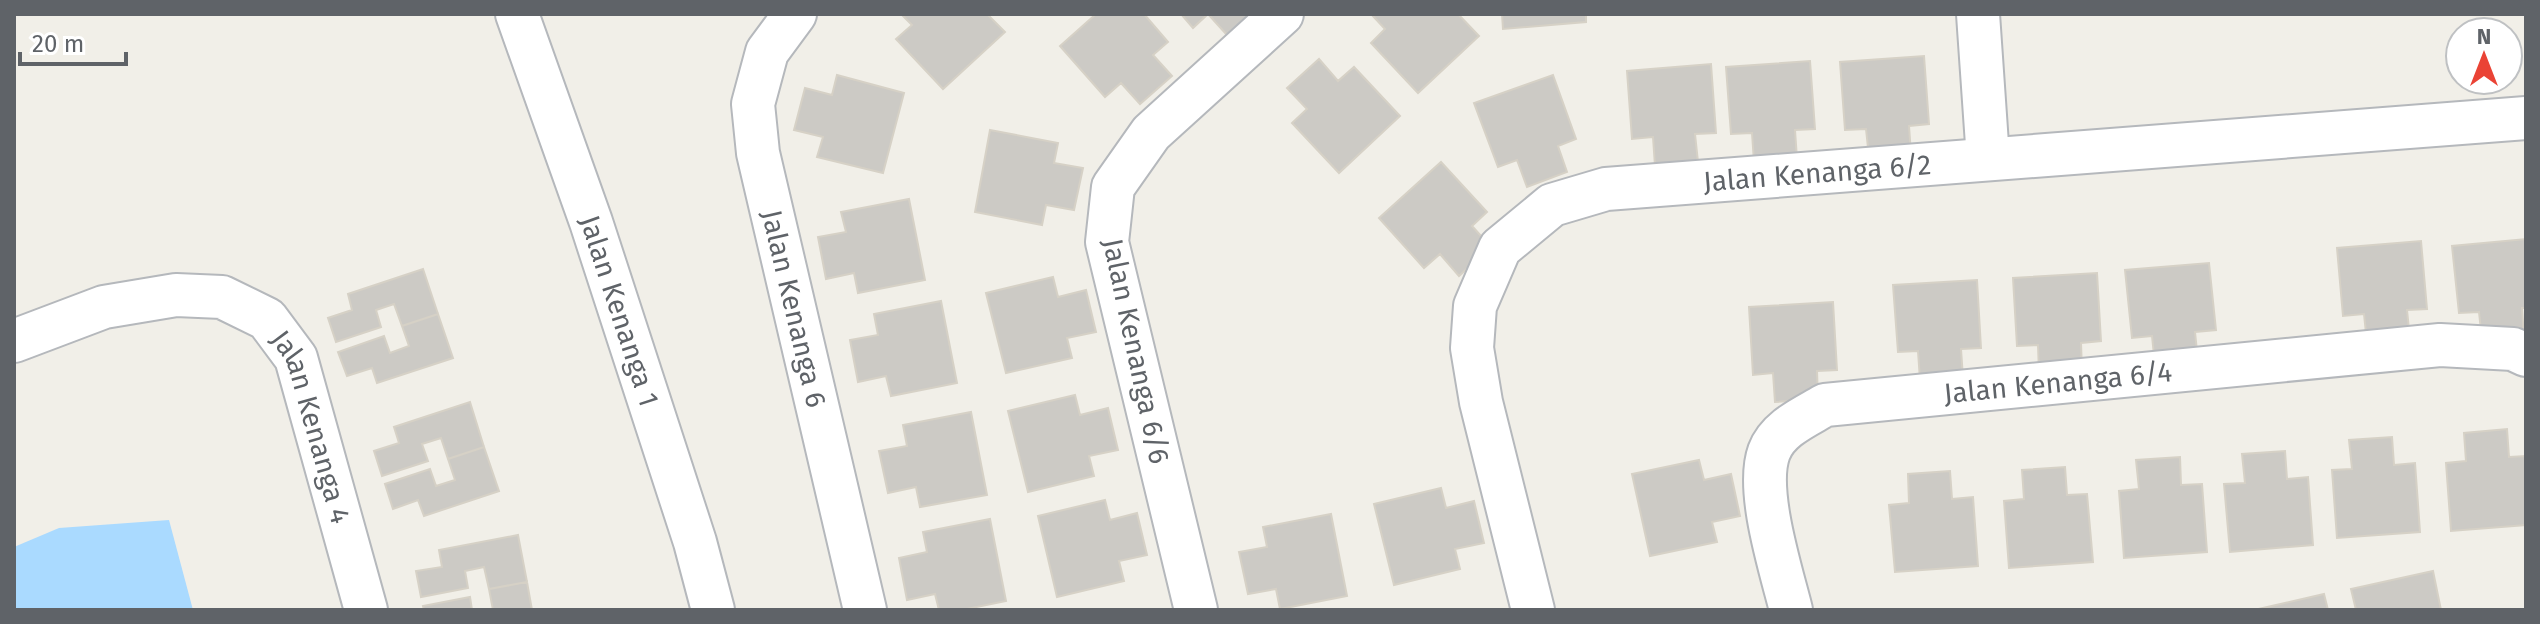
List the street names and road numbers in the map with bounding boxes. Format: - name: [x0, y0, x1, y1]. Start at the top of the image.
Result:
- street label: Jalan Kenanga 6/2: [1702, 147, 1932, 198]
- street label: Jalan Kenanga 6: [755, 207, 833, 410]
- street label: Jalan Kenanga 1: [573, 211, 666, 410]
- street label: Jalan Kenanga 6/6: [1096, 235, 1176, 467]
- street label: Jalan Kenanga 4: [264, 323, 358, 527]
- street label: Jalan Kenanga 6/4: [1942, 355, 2174, 410]

